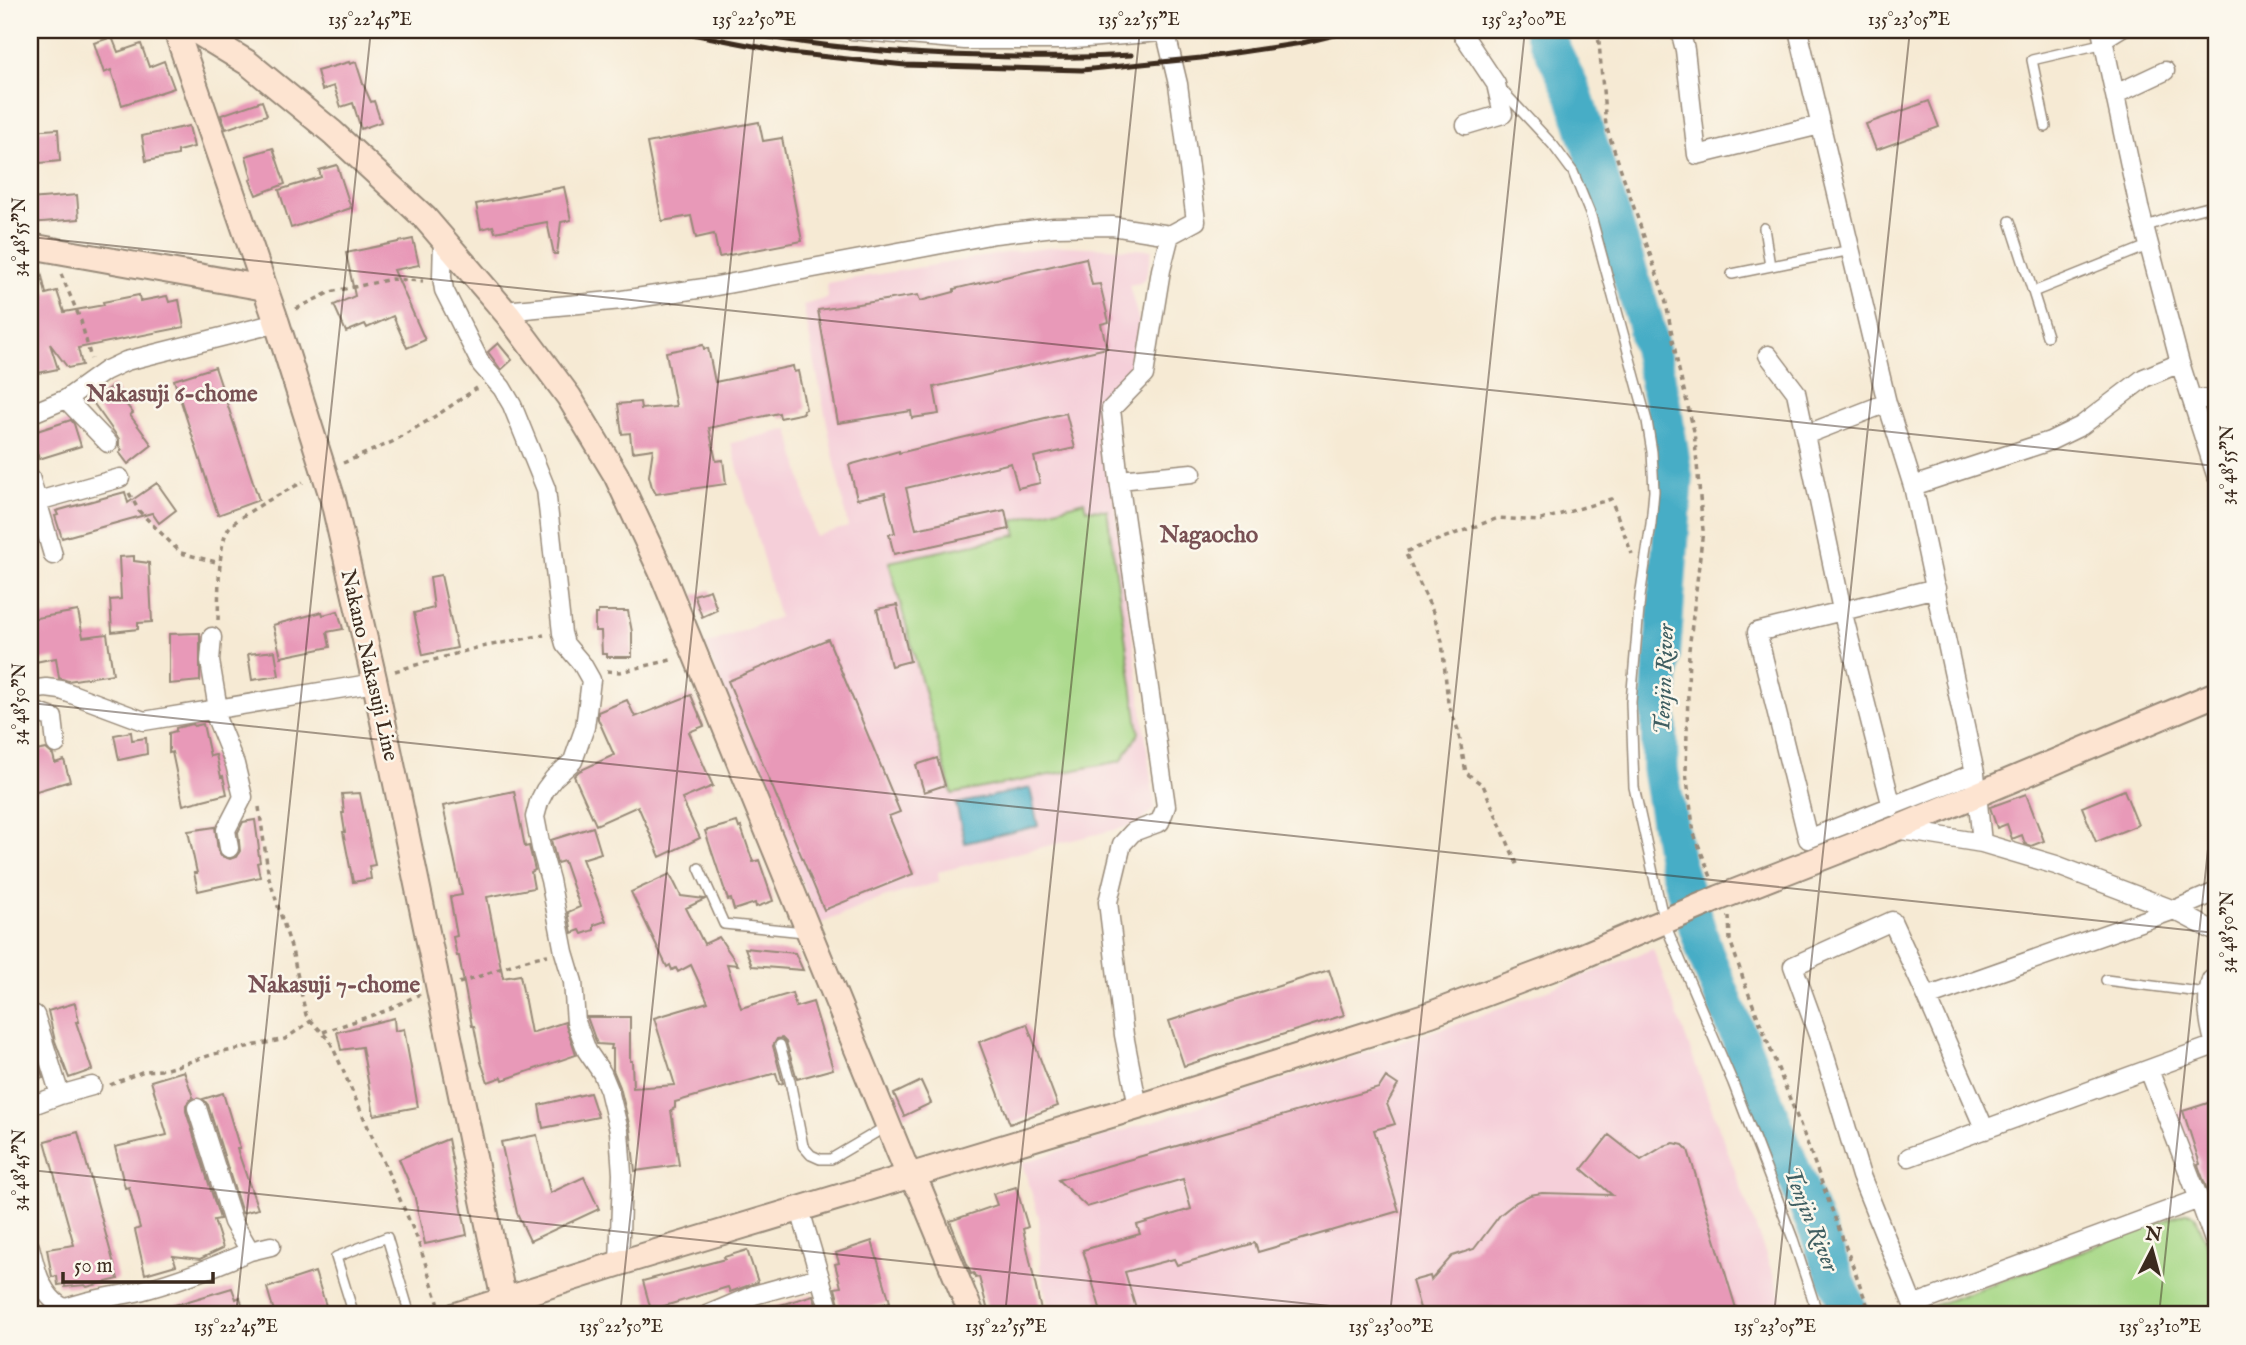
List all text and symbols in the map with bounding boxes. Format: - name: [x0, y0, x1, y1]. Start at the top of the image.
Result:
- text: 135°22'45"E: [328, 9, 412, 32]
- text: 135°22'50"E: [712, 9, 796, 32]
- text: 135°22'55"E: [1098, 9, 1180, 32]
- text: 135°23'00"E: [1482, 9, 1566, 32]
- text: 135°23'05"E: [1868, 9, 1950, 32]
- text: 34°48'55"N: [9, 197, 32, 277]
- district label: Nakasuji 6-chome: [85, 380, 258, 409]
- text: 34°48'55"N: [2217, 425, 2240, 505]
- district label: Nagaocho: [1159, 521, 1259, 550]
- street label: Nakano Nakasuji Line: [333, 567, 404, 764]
- water label: Tenjin River: [1648, 622, 1681, 735]
- text: 34°48'50"N: [9, 663, 32, 745]
- text: 34°48'50"N: [2217, 891, 2240, 973]
- district label: Nakasuji 7-chome: [247, 971, 421, 1000]
- text: 34°48'45"N: [9, 1129, 32, 1211]
- water label: Tenjin River: [1776, 1163, 1845, 1277]
- north arrow: [2116, 1216, 2186, 1286]
- text: N: [2143, 1222, 2164, 1248]
- scale bar: [63, 1240, 214, 1284]
- text: 50 m: [74, 1253, 113, 1280]
- text: 135°22'45"E: [194, 1316, 278, 1339]
- text: 135°22'50"E: [579, 1316, 663, 1339]
- text: 135°22'55"E: [965, 1316, 1047, 1339]
- text: 135°23'00"E: [1349, 1316, 1433, 1339]
- text: 135°23'05"E: [1734, 1316, 1816, 1339]
- text: 135°23'10"E: [2119, 1316, 2201, 1339]

